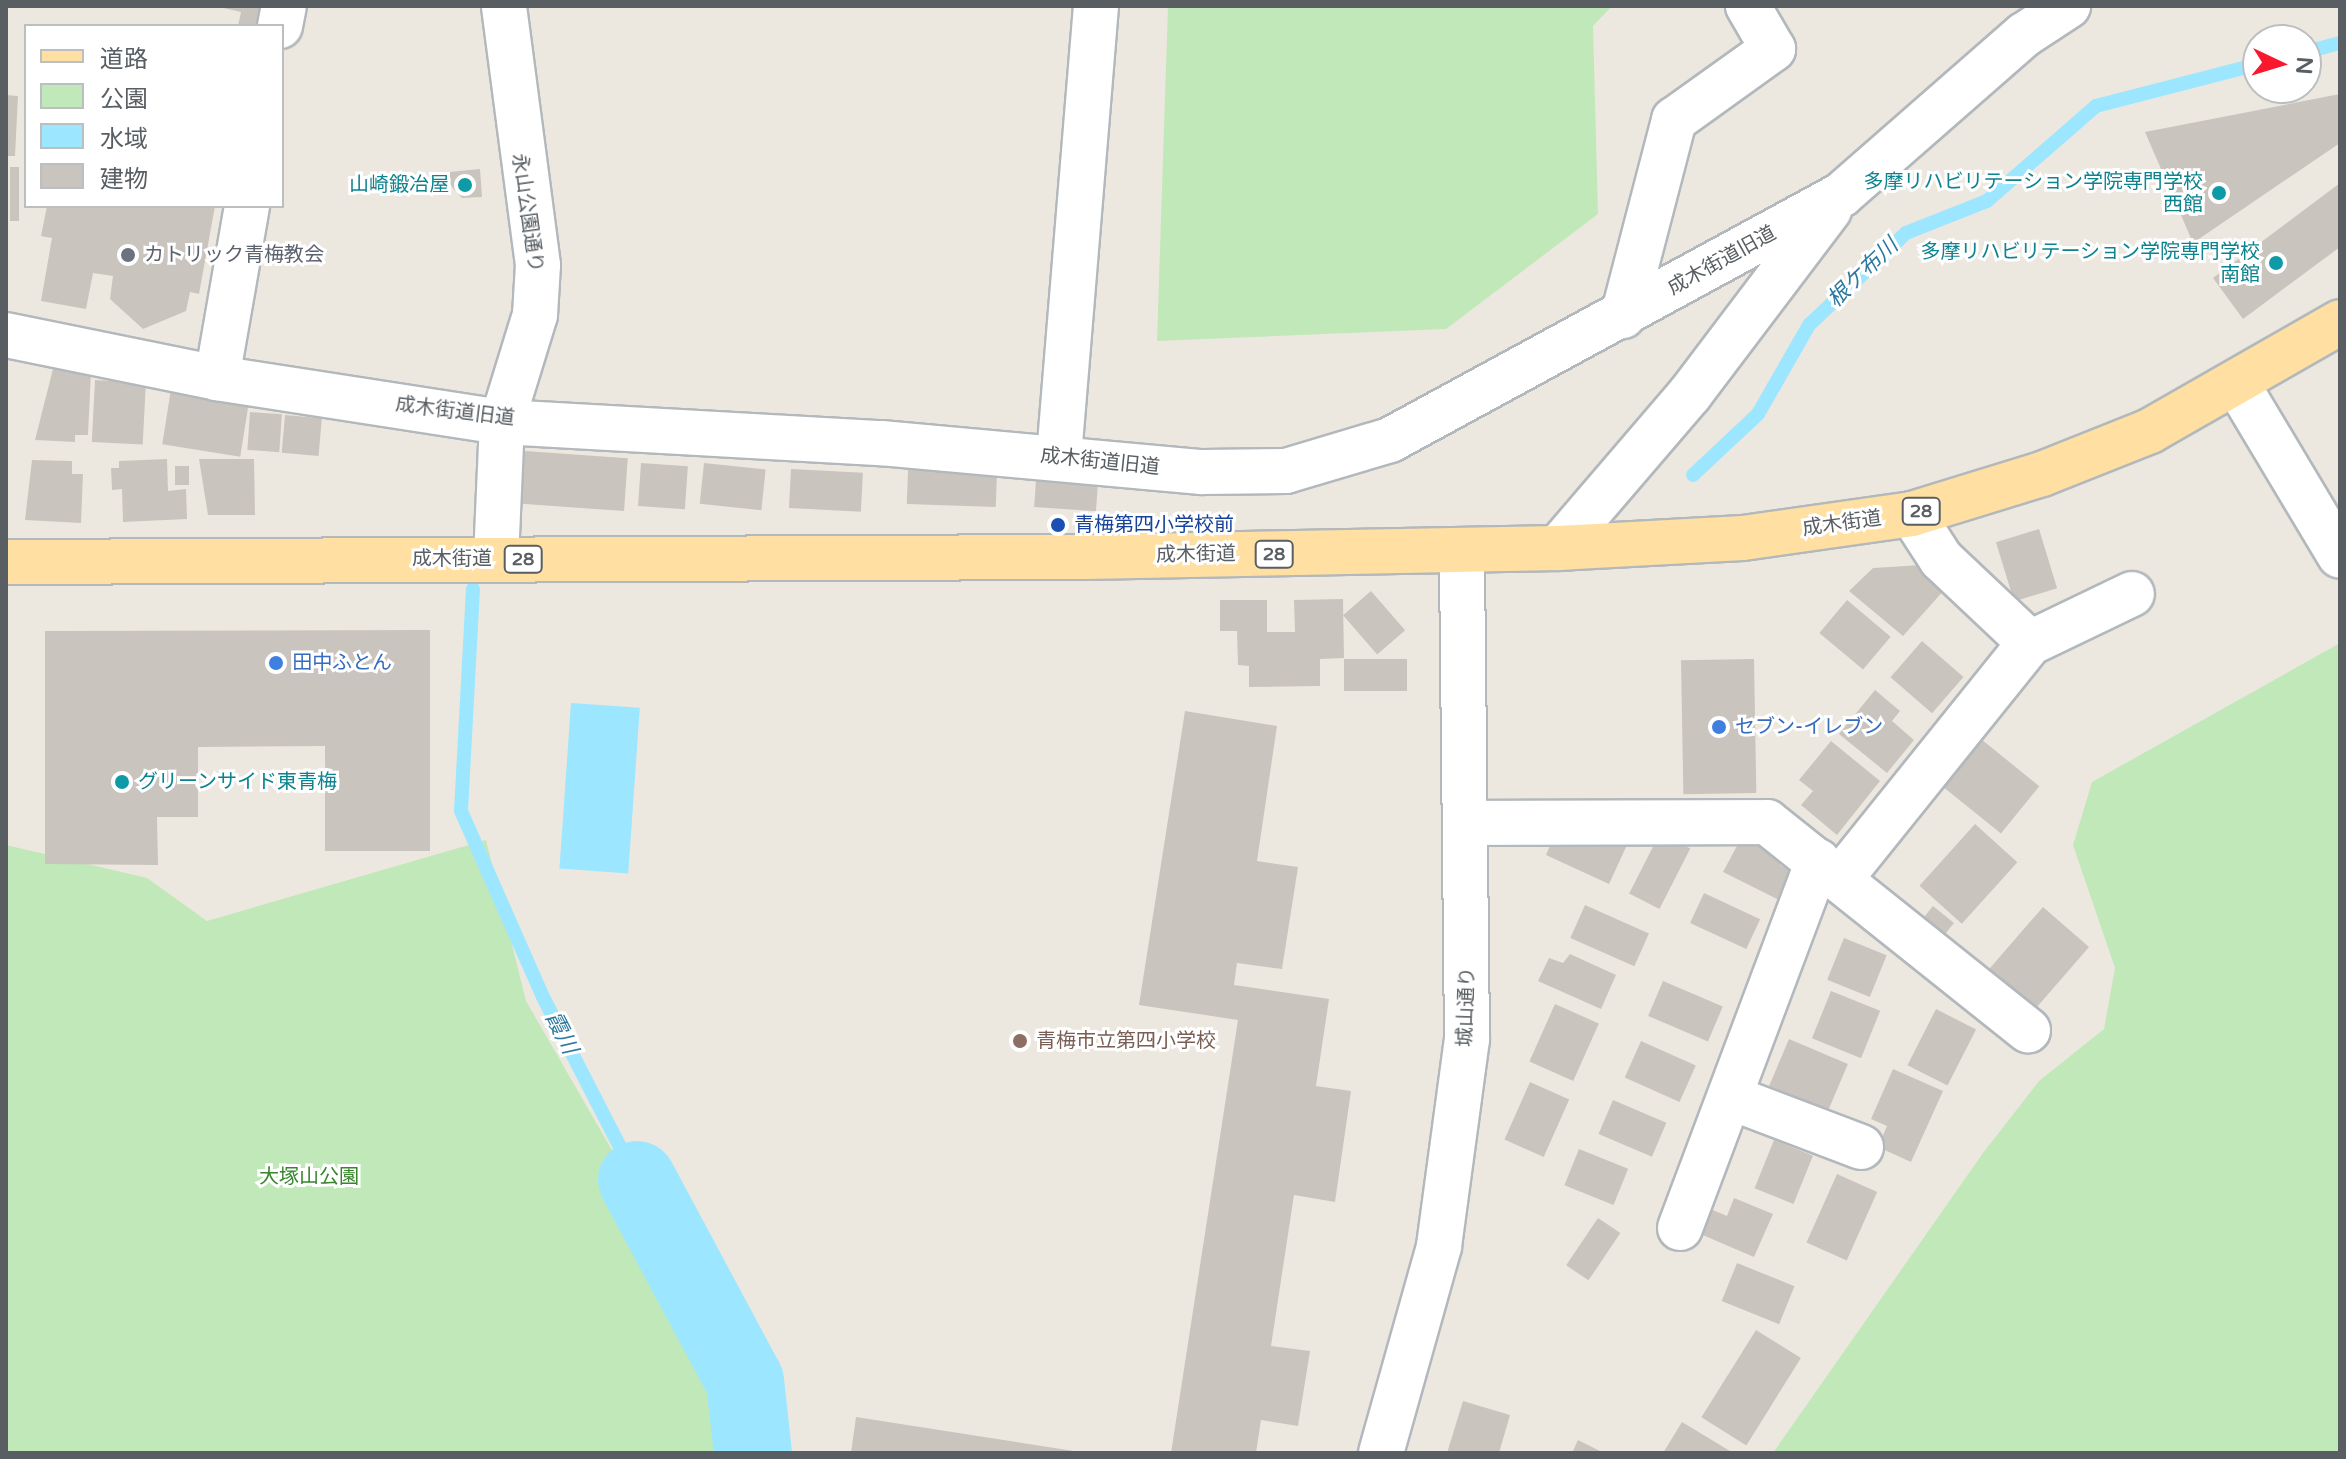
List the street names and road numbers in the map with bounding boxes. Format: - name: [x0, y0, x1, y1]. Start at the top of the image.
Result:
- street label: 永山公園通り: [507, 152, 547, 274]
- street label: 成木街道旧道: [1664, 221, 1780, 301]
- street label: 成木街道旧道: [394, 393, 516, 431]
- street label: 成木街道旧道: [1039, 444, 1161, 480]
- road number: 28: [1901, 497, 1941, 525]
- street label: 成木街道: [1801, 507, 1883, 541]
- road number: 28: [1254, 540, 1294, 568]
- street label: 成木街道: [1156, 542, 1236, 568]
- road number: 28: [503, 545, 543, 573]
- street label: 成木街道: [412, 547, 492, 571]
- street label: 城山通り: [1454, 967, 1480, 1047]

